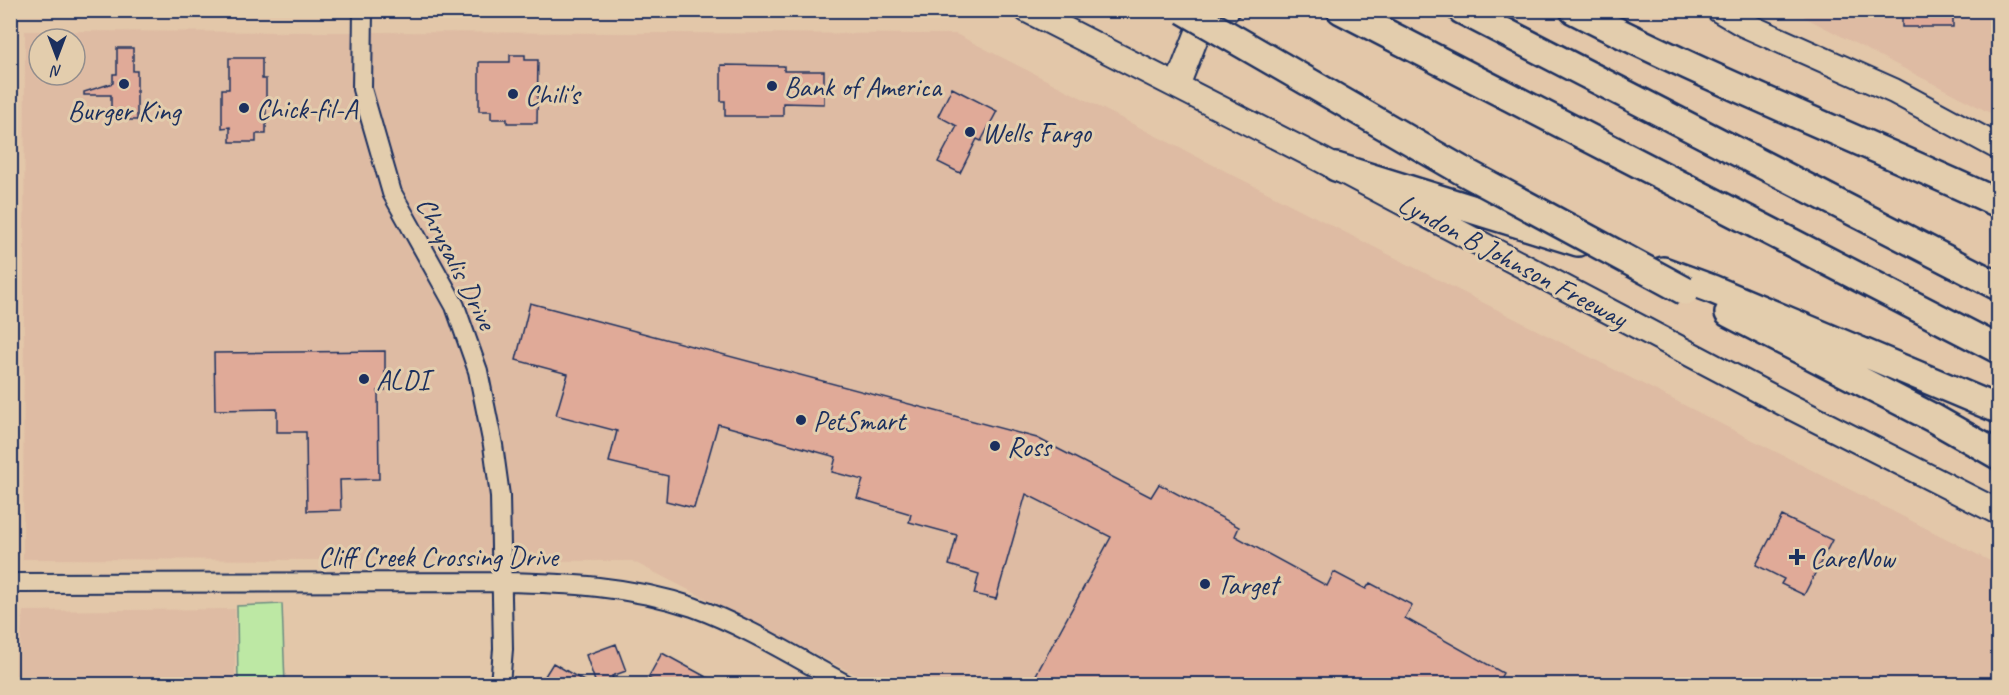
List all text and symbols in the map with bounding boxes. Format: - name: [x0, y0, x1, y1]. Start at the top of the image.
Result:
- north arrow: [27, 27, 87, 87]
- text: N: [49, 61, 62, 81]
- place label: Bank of America: [784, 69, 943, 104]
- marker: Burger King: [117, 77, 131, 91]
- place label: Chili's: [525, 77, 582, 112]
- marker: Bank of America: [765, 79, 779, 93]
- marker: Chili's: [506, 87, 520, 101]
- place label: Chick-fil-A: [256, 91, 359, 126]
- place label: Burger King: [68, 93, 182, 128]
- marker: Chick-fil-A: [237, 101, 251, 115]
- place label: Wells Fargo: [982, 115, 1093, 150]
- marker: Wells Fargo: [963, 125, 977, 139]
- street label: Lyndon B Johnson Freeway: [1392, 185, 1635, 337]
- street label: Chrysalis Drive: [408, 191, 506, 337]
- place label: ALDI: [376, 362, 435, 397]
- marker: ALDI: [357, 372, 371, 386]
- place label: PetSmart: [813, 403, 908, 438]
- marker: PetSmart: [794, 413, 808, 427]
- place label: Ross: [1007, 429, 1053, 464]
- marker: Ross: [988, 439, 1002, 453]
- street label: Cliff Creek Crossing Drive: [318, 539, 560, 574]
- place label: CareNow: [1810, 540, 1897, 575]
- marker: CareNow: [1788, 548, 1806, 566]
- place label: Target: [1217, 567, 1282, 602]
- marker: Target: [1198, 577, 1212, 591]

